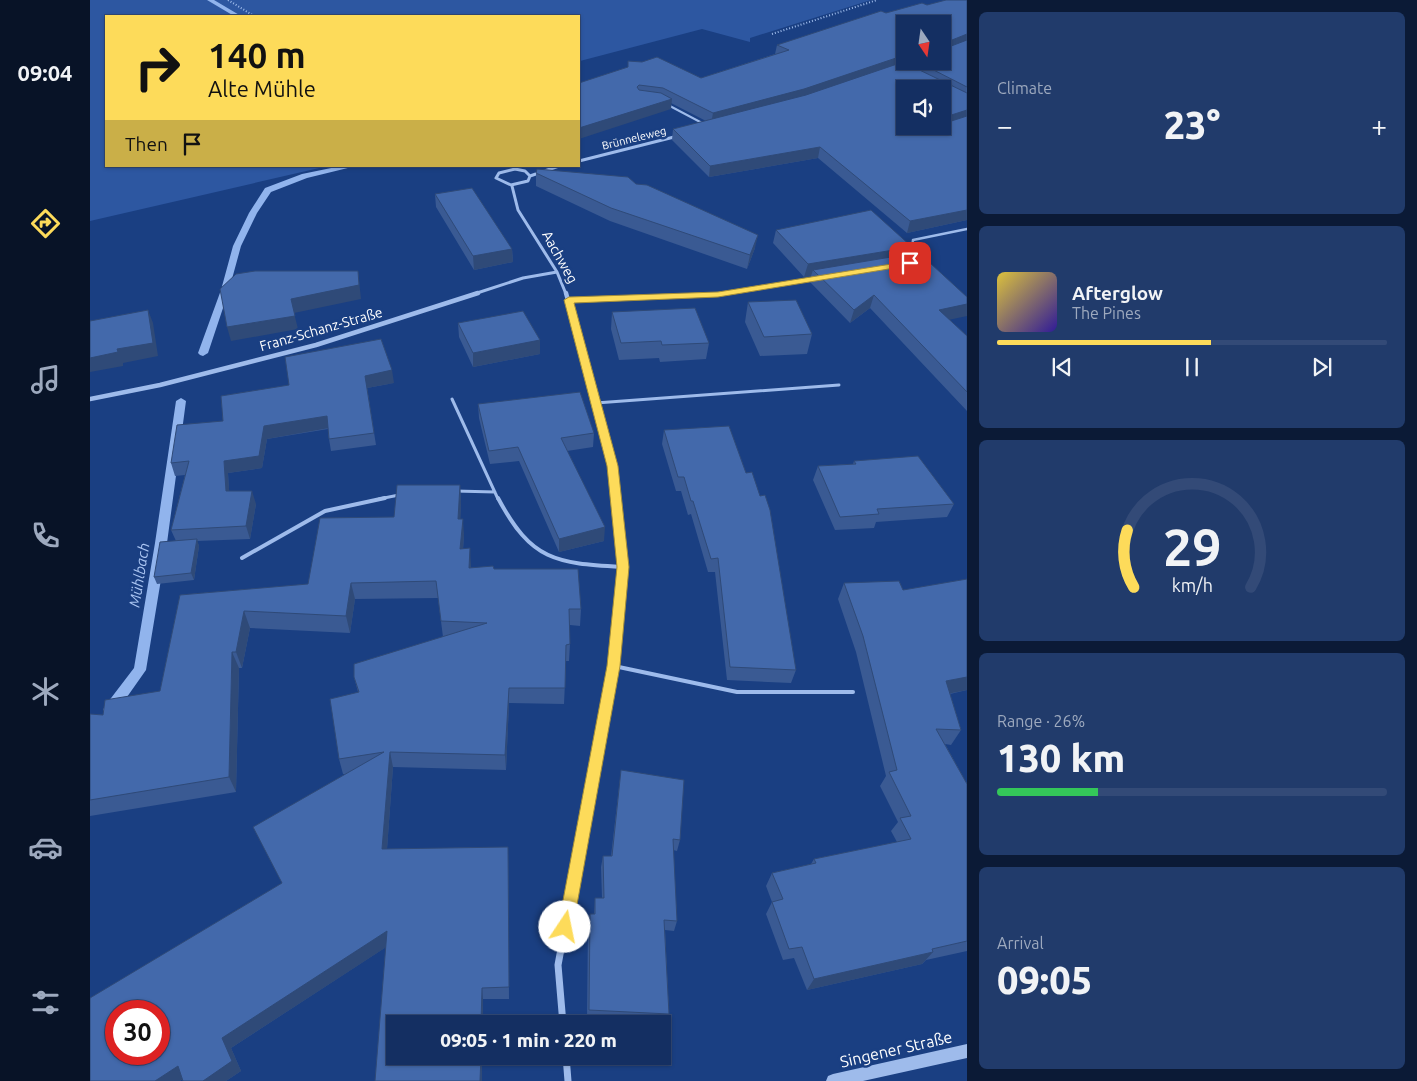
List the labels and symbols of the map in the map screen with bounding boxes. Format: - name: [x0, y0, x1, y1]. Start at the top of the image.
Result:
- north arrow: [896, 15, 951, 70]
- street label: Brünneleweg: [601, 124, 667, 152]
- street label: Aachweg: [539, 228, 581, 286]
- pin: [889, 242, 931, 284]
- street label: Franz-Schanz-Straße: [258, 304, 384, 354]
- water label: Mühlbach: [126, 542, 152, 608]
- position arrow: [538, 900, 590, 952]
- speed limit sign: 30: [105, 1000, 170, 1065]
- street label: Singener Straße: [838, 1027, 954, 1071]

